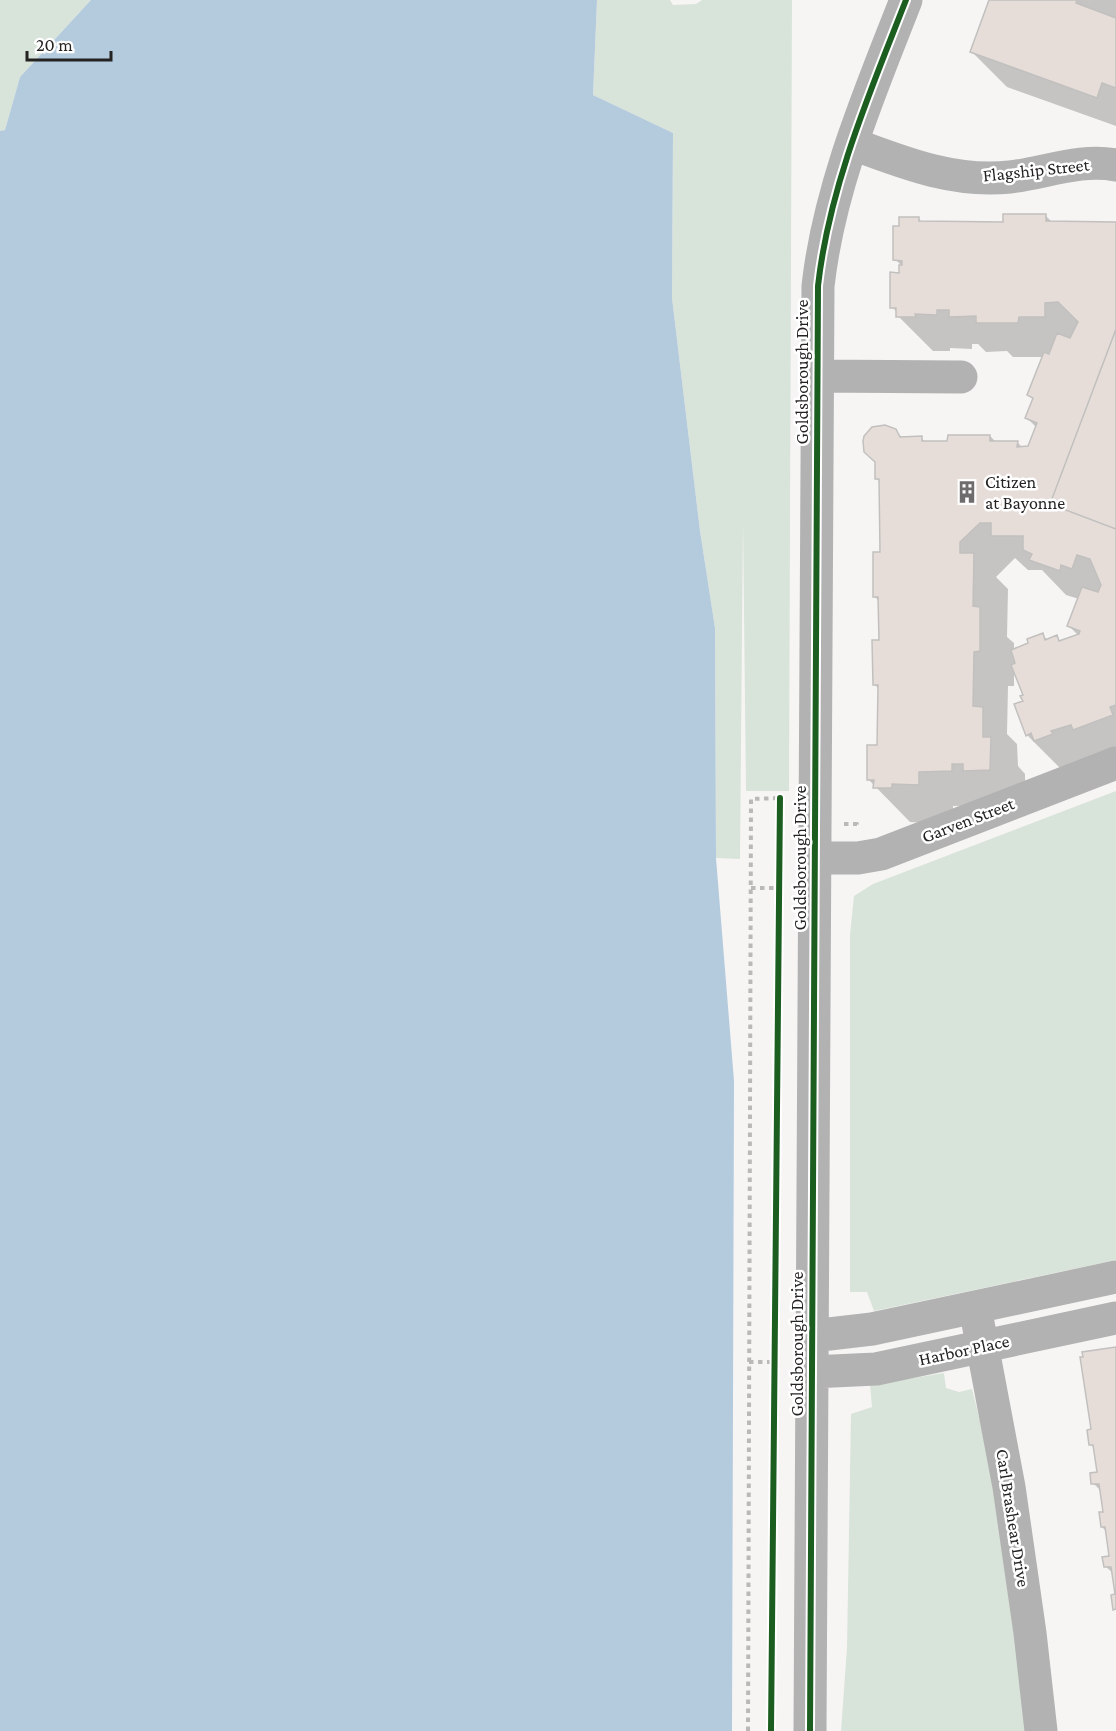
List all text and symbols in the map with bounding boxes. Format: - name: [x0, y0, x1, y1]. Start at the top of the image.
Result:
- scale bar: [27, 24, 111, 62]
- text: 20 m: [36, 35, 73, 55]
- street label: Flagship Street: [982, 154, 1091, 186]
- street label: Goldsborough Drive: [792, 299, 812, 445]
- place label: Citizen at Bayonne: [985, 472, 1065, 513]
- building icon: Citizen at Bayonne: [954, 479, 980, 505]
- street label: Goldsborough Drive: [790, 785, 810, 931]
- street label: Garven Street: [919, 793, 1018, 847]
- street label: Goldsborough Drive: [787, 1271, 807, 1417]
- street label: Harbor Place: [917, 1331, 1011, 1369]
- street label: Carl Brashear Drive: [992, 1448, 1034, 1588]

